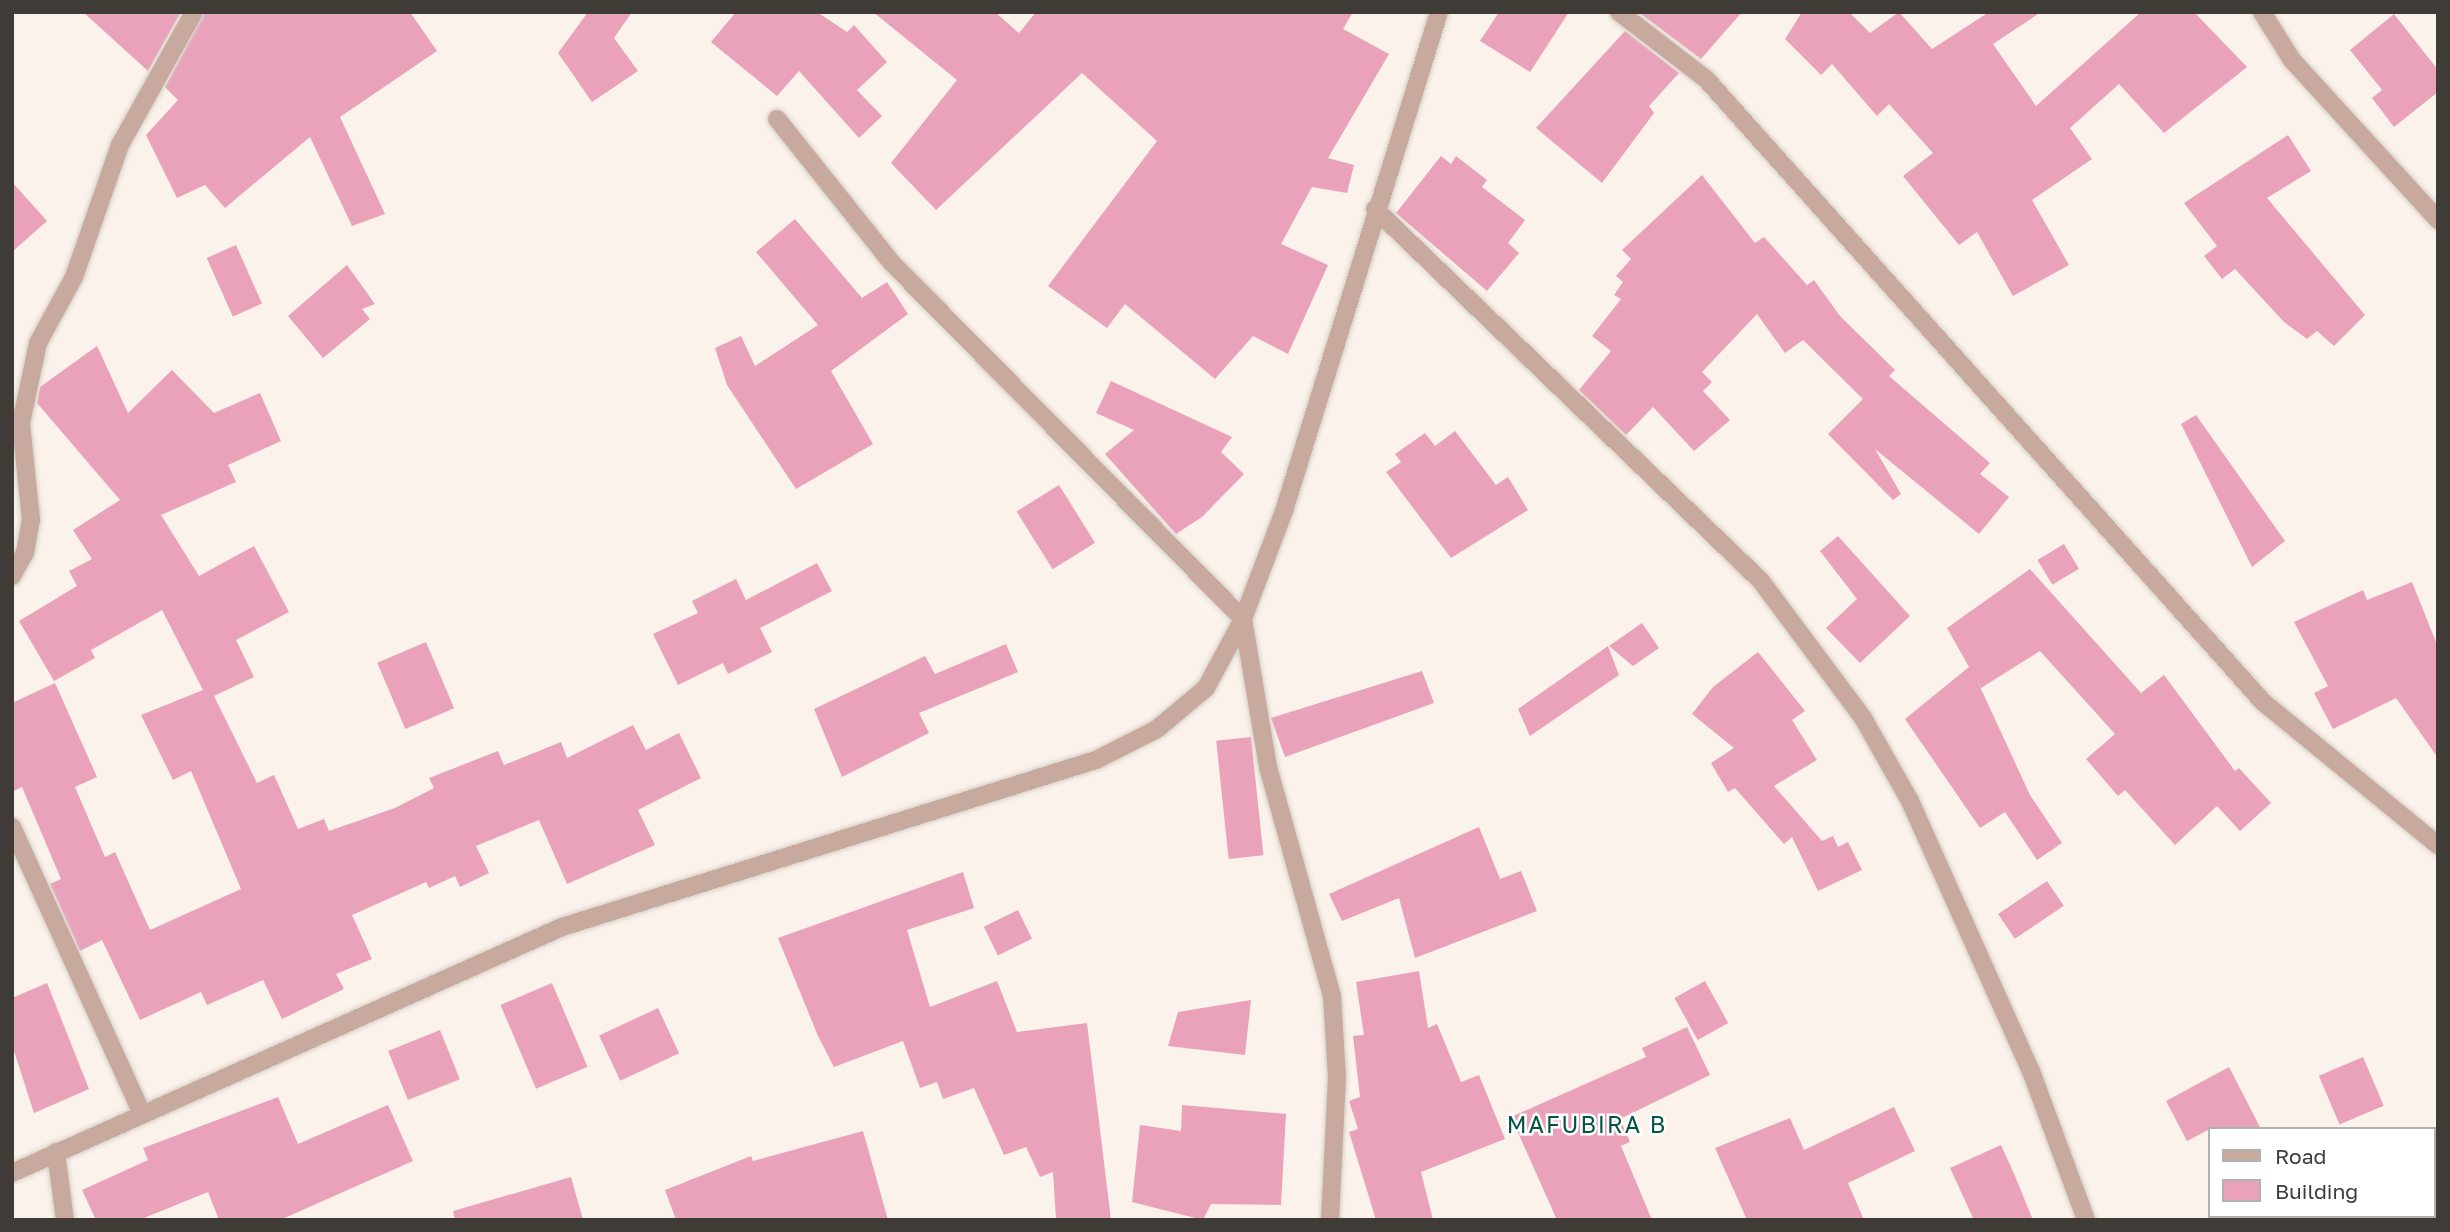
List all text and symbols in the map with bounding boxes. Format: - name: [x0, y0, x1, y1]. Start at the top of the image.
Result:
- district label: MAFUBIRA B: [1508, 1110, 1666, 1138]
- legend: [2208, 1127, 2436, 1218]
- text: Road: [2275, 1143, 2326, 1169]
- text: Building: [2275, 1178, 2358, 1204]

